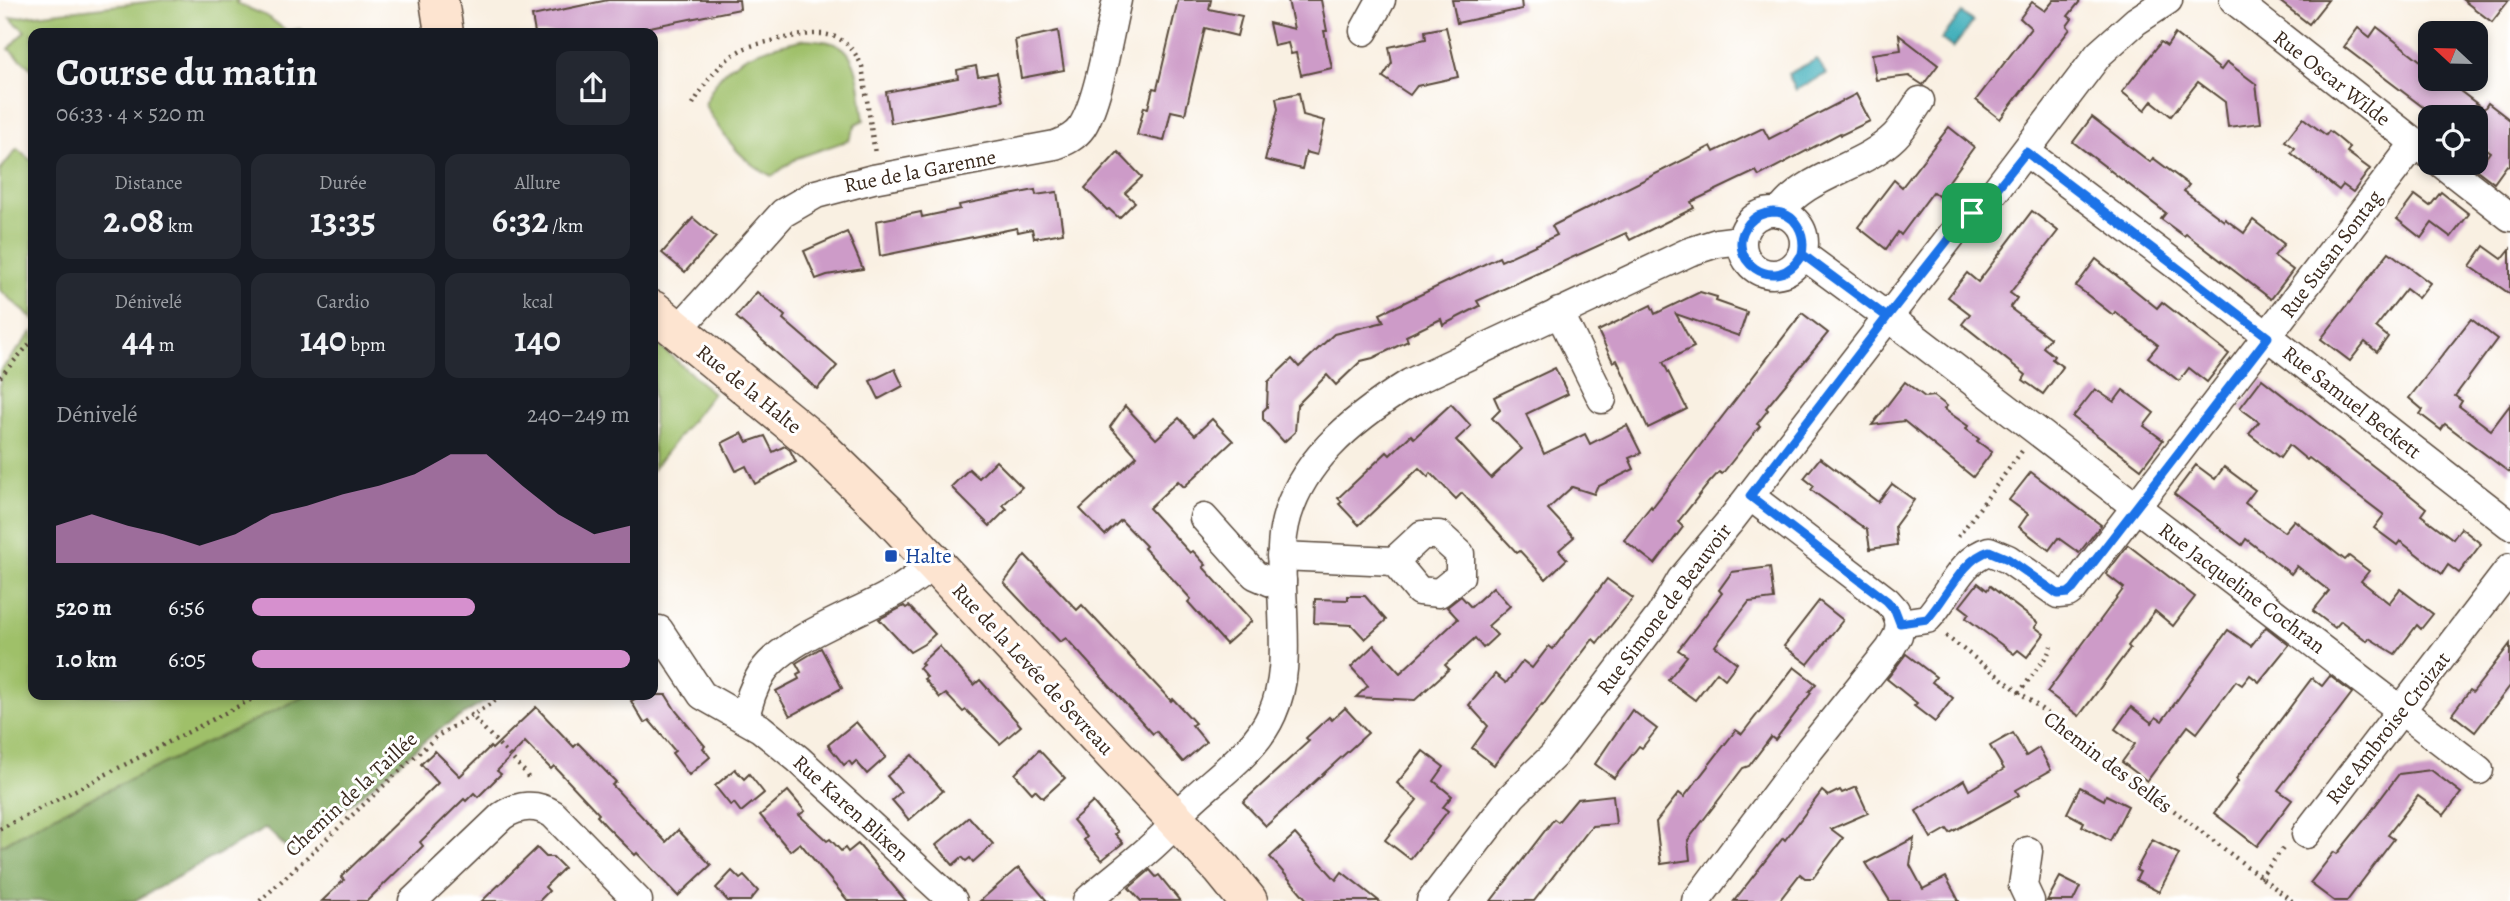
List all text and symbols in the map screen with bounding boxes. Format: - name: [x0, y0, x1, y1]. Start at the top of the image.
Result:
- north arrow: [2418, 21, 2488, 91]
- map controls: [2418, 21, 2488, 175]
- street label: Rue Oscar Wilde: [2268, 23, 2396, 133]
- text: Course du matin: [56, 46, 318, 98]
- button: share: [556, 51, 630, 125]
- text: 06:33 · 4 × 520 m: [56, 98, 205, 129]
- button: locate: [2418, 105, 2488, 175]
- street label: Rue de la Garenne: [842, 143, 998, 199]
- text: Distance: [114, 170, 182, 196]
- text: Durée: [319, 170, 367, 196]
- text: Allure: [515, 170, 561, 196]
- pin: [1942, 183, 2002, 243]
- street label: Rue Susan Sontag: [2274, 184, 2389, 324]
- icon: arrive: [1953, 194, 1991, 232]
- text: 2.08: [103, 196, 164, 244]
- text: 13:35: [310, 196, 376, 244]
- text: 6:32: [492, 196, 548, 244]
- text: km: [164, 213, 193, 239]
- text: /km: [548, 213, 584, 239]
- text: Dénivelé: [115, 289, 182, 315]
- text: Cardio: [317, 289, 369, 315]
- text: kcal: [522, 289, 553, 315]
- text: 44: [122, 315, 155, 363]
- text: 140: [300, 315, 347, 363]
- text: 140: [514, 315, 561, 363]
- text: m: [155, 332, 175, 358]
- text: bpm: [347, 332, 386, 358]
- street label: Rue de la Halte: [691, 338, 807, 440]
- street label: Rue Samuel Beckett: [2277, 339, 2427, 465]
- text: Dénivelé: [56, 399, 138, 430]
- text: 240–249 m: [527, 399, 630, 430]
- street label: Rue Jacqueline Cochran: [2153, 516, 2331, 660]
- street label: Rue Simone de Beauvoir: [1590, 517, 1738, 701]
- place label: Halte: [905, 542, 952, 570]
- marker: Halte: [883, 548, 899, 564]
- street label: Rue de la Levée de Sevreau: [946, 577, 1121, 762]
- text: 520 m: [56, 592, 112, 623]
- text: 6:56: [168, 592, 205, 623]
- text: 1.0 km: [56, 644, 117, 675]
- text: 6:05: [168, 644, 206, 675]
- street label: Rue Ambroise Croizat: [2320, 646, 2457, 810]
- street label: Chemin des Sellés: [2038, 704, 2178, 820]
- street label: Chemin de la Taillée: [279, 725, 423, 863]
- street label: Rue Karen Blixen: [787, 748, 915, 868]

